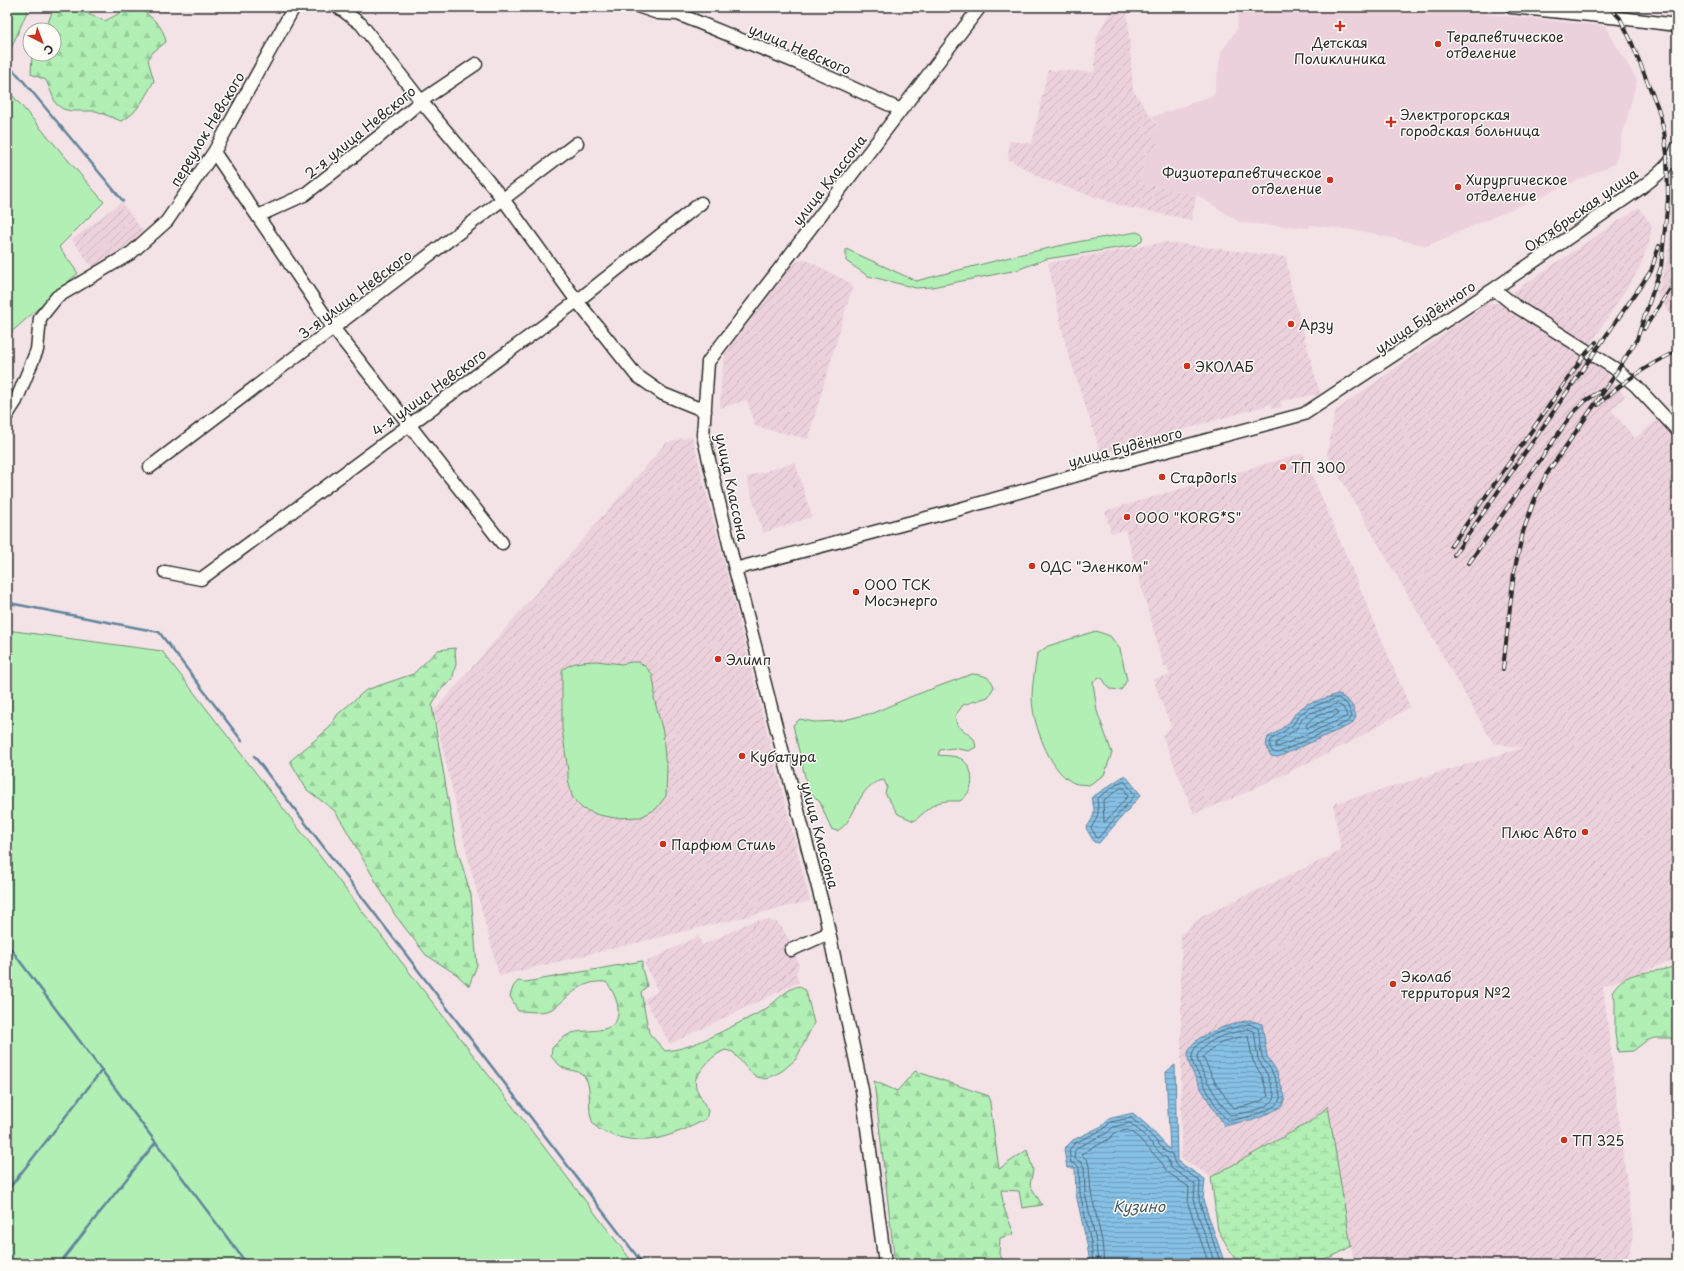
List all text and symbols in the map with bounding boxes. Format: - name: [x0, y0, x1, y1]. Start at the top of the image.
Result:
- street label: улица Невского: [746, 18, 855, 80]
- marker: Детская Поликлиника: [1334, 20, 1346, 32]
- north arrow: [22, 22, 62, 62]
- place label: Терапевтическое отделение: [1446, 26, 1564, 63]
- place label: Детская Поликлиника: [1294, 32, 1386, 69]
- marker: Терапевтическое отделение: [1433, 39, 1443, 49]
- text: С: [40, 41, 58, 59]
- street label: переулок Невского: [164, 68, 250, 190]
- street label: 2-я улица Невского: [300, 80, 420, 183]
- place label: Электрогорская городская больница: [1400, 104, 1540, 141]
- marker: Электрогорская городская больница: [1385, 116, 1397, 128]
- street label: улица Классона: [787, 130, 871, 230]
- place label: Физиотерапевтическое отделение: [1162, 162, 1322, 199]
- street label: Октябрьская улица: [1520, 163, 1642, 257]
- place label: Хирургическое отделение: [1466, 169, 1568, 206]
- marker: Физиотерапевтическое отделение: [1325, 175, 1335, 185]
- marker: Хирургическое отделение: [1453, 182, 1463, 192]
- street label: 3-я улица Невского: [294, 244, 416, 344]
- street label: улица Будённого: [1370, 275, 1480, 359]
- place label: Арзу: [1299, 314, 1334, 335]
- marker: Арзу: [1286, 319, 1296, 329]
- street label: 4-я улица Невского: [367, 343, 491, 441]
- place label: ЭКОЛАБ: [1195, 356, 1254, 377]
- marker: ЭКОЛАБ: [1182, 361, 1192, 371]
- street label: улица Будённого: [1066, 422, 1184, 472]
- street label: улица Классона: [710, 431, 754, 543]
- place label: ТП 300: [1291, 457, 1346, 478]
- marker: ТП 300: [1278, 462, 1288, 472]
- place label: Стардог!s: [1170, 467, 1237, 488]
- marker: Стардог!s: [1157, 472, 1167, 482]
- place label: ООО "KORG*S": [1135, 507, 1241, 528]
- marker: ООО "KORG*S": [1122, 512, 1132, 522]
- place label: ОДС "Эленком": [1040, 556, 1149, 577]
- marker: ОДС "Эленком": [1027, 561, 1037, 571]
- place label: ООО ТСК Мосэнерго: [864, 574, 938, 611]
- marker: ООО ТСК Мосэнерго: [851, 587, 861, 597]
- place label: Элимп: [726, 649, 771, 670]
- marker: Элимп: [713, 654, 723, 664]
- place label: Кубатура: [750, 746, 816, 767]
- marker: Кубатура: [737, 751, 747, 761]
- street label: улица Классона: [796, 779, 844, 891]
- place label: Плюс Авто: [1501, 822, 1577, 843]
- marker: Плюс Авто: [1580, 827, 1590, 837]
- place label: Парфюм Стиль: [671, 834, 776, 855]
- marker: Парфюм Стиль: [658, 839, 668, 849]
- place label: Эколаб территория №2: [1401, 966, 1511, 1003]
- marker: Эколаб территория №2: [1388, 979, 1398, 989]
- place label: ТП 325: [1572, 1130, 1624, 1151]
- marker: ТП 325: [1559, 1135, 1569, 1145]
- water label: Кузино: [1113, 1194, 1166, 1217]

